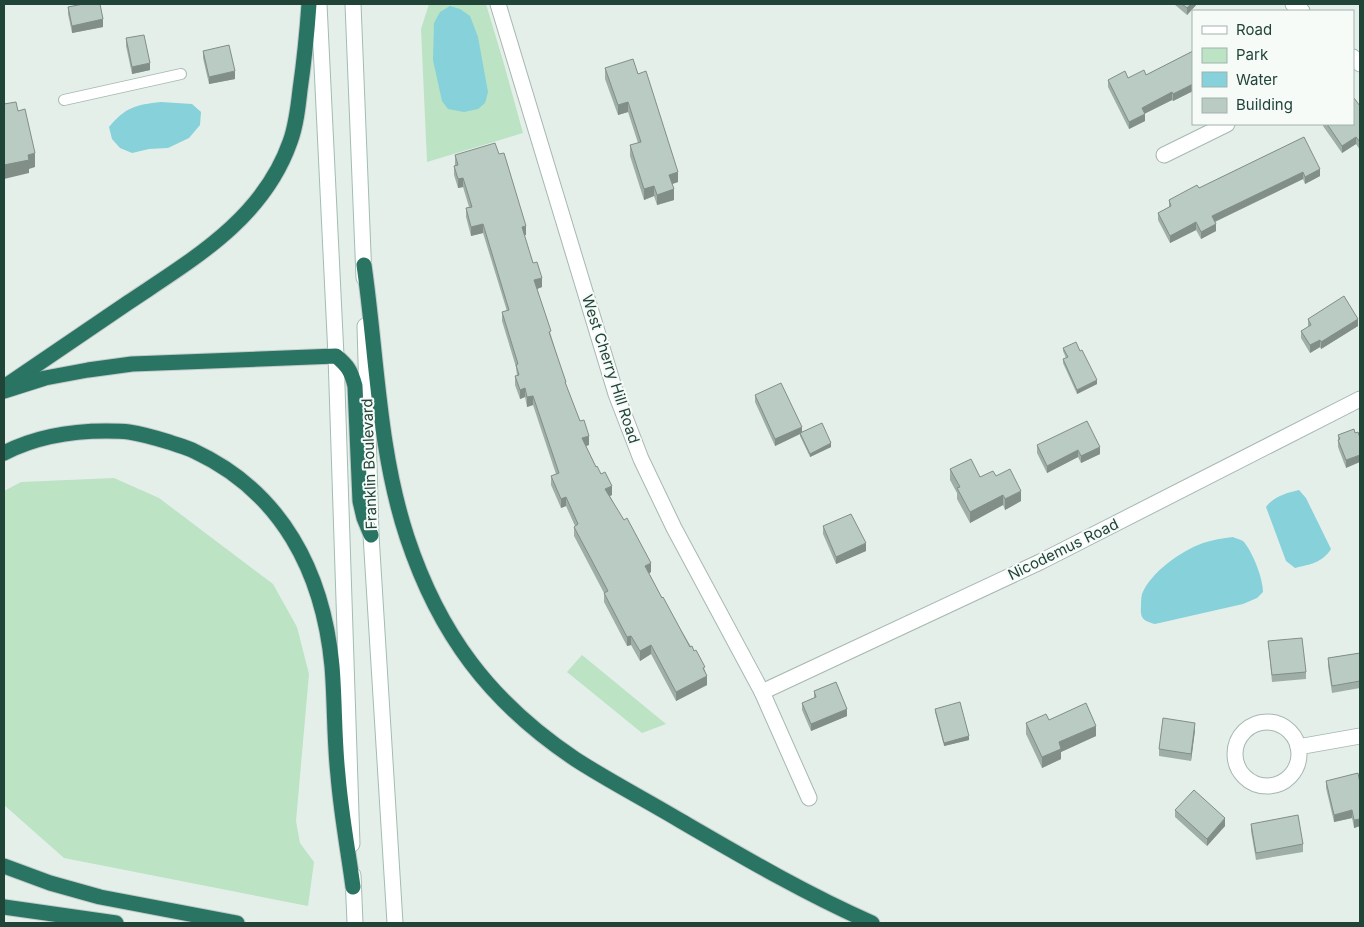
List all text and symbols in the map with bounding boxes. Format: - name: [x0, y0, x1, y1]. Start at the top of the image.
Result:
- legend: [1192, 10, 1354, 125]
- text: Road: [1236, 20, 1272, 39]
- text: Park: [1236, 45, 1269, 64]
- text: Water: [1236, 70, 1278, 89]
- text: Building: [1236, 95, 1293, 114]
- street label: West Cherry Hill Road: [578, 292, 644, 446]
- street label: Franklin Boulevard: [357, 398, 381, 530]
- street label: Nicodemus Road: [1005, 514, 1121, 584]

